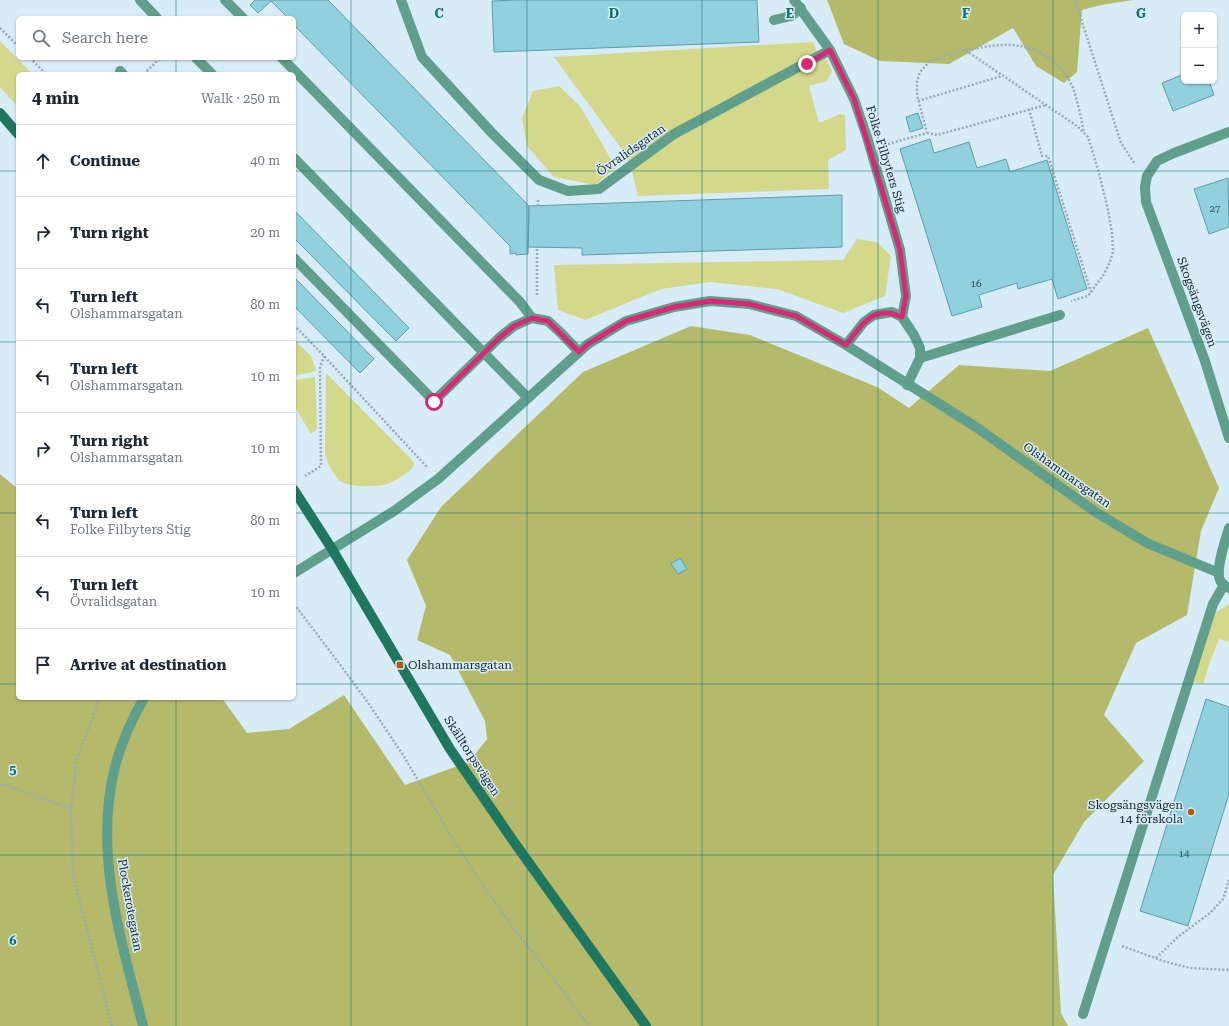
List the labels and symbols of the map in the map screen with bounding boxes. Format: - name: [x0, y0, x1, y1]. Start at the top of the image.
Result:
- text: C: [434, 6, 444, 21]
- text: D: [609, 6, 619, 21]
- text: E: [786, 6, 794, 21]
- text: F: [962, 6, 970, 21]
- text: G: [1136, 6, 1146, 21]
- route end: [798, 55, 816, 73]
- street label: Folke Filbyters Stig: [863, 104, 909, 215]
- street label: Övralidsgatan: [594, 121, 668, 179]
- house number: 27: [1209, 203, 1221, 214]
- street label: Skogsängsvägen: [1174, 255, 1220, 349]
- house number: 16: [970, 278, 982, 289]
- route start: [425, 393, 443, 411]
- street label: Olshammarsgatan: [1020, 439, 1114, 511]
- place label: Olshammarsgatan: [408, 658, 512, 672]
- marker: Olshammarsgatan: [395, 660, 405, 670]
- street label: Skälltorpsvägen: [441, 713, 503, 799]
- text: 5: [9, 762, 17, 777]
- place label: Skogsängsvägen 14 förskola: [1088, 798, 1183, 826]
- marker: Skogsängsvägen 14 förskola: [1186, 807, 1196, 817]
- house number: 14: [1178, 848, 1190, 859]
- street label: Plockerotegatan: [115, 857, 145, 953]
- text: 6: [9, 933, 17, 948]

